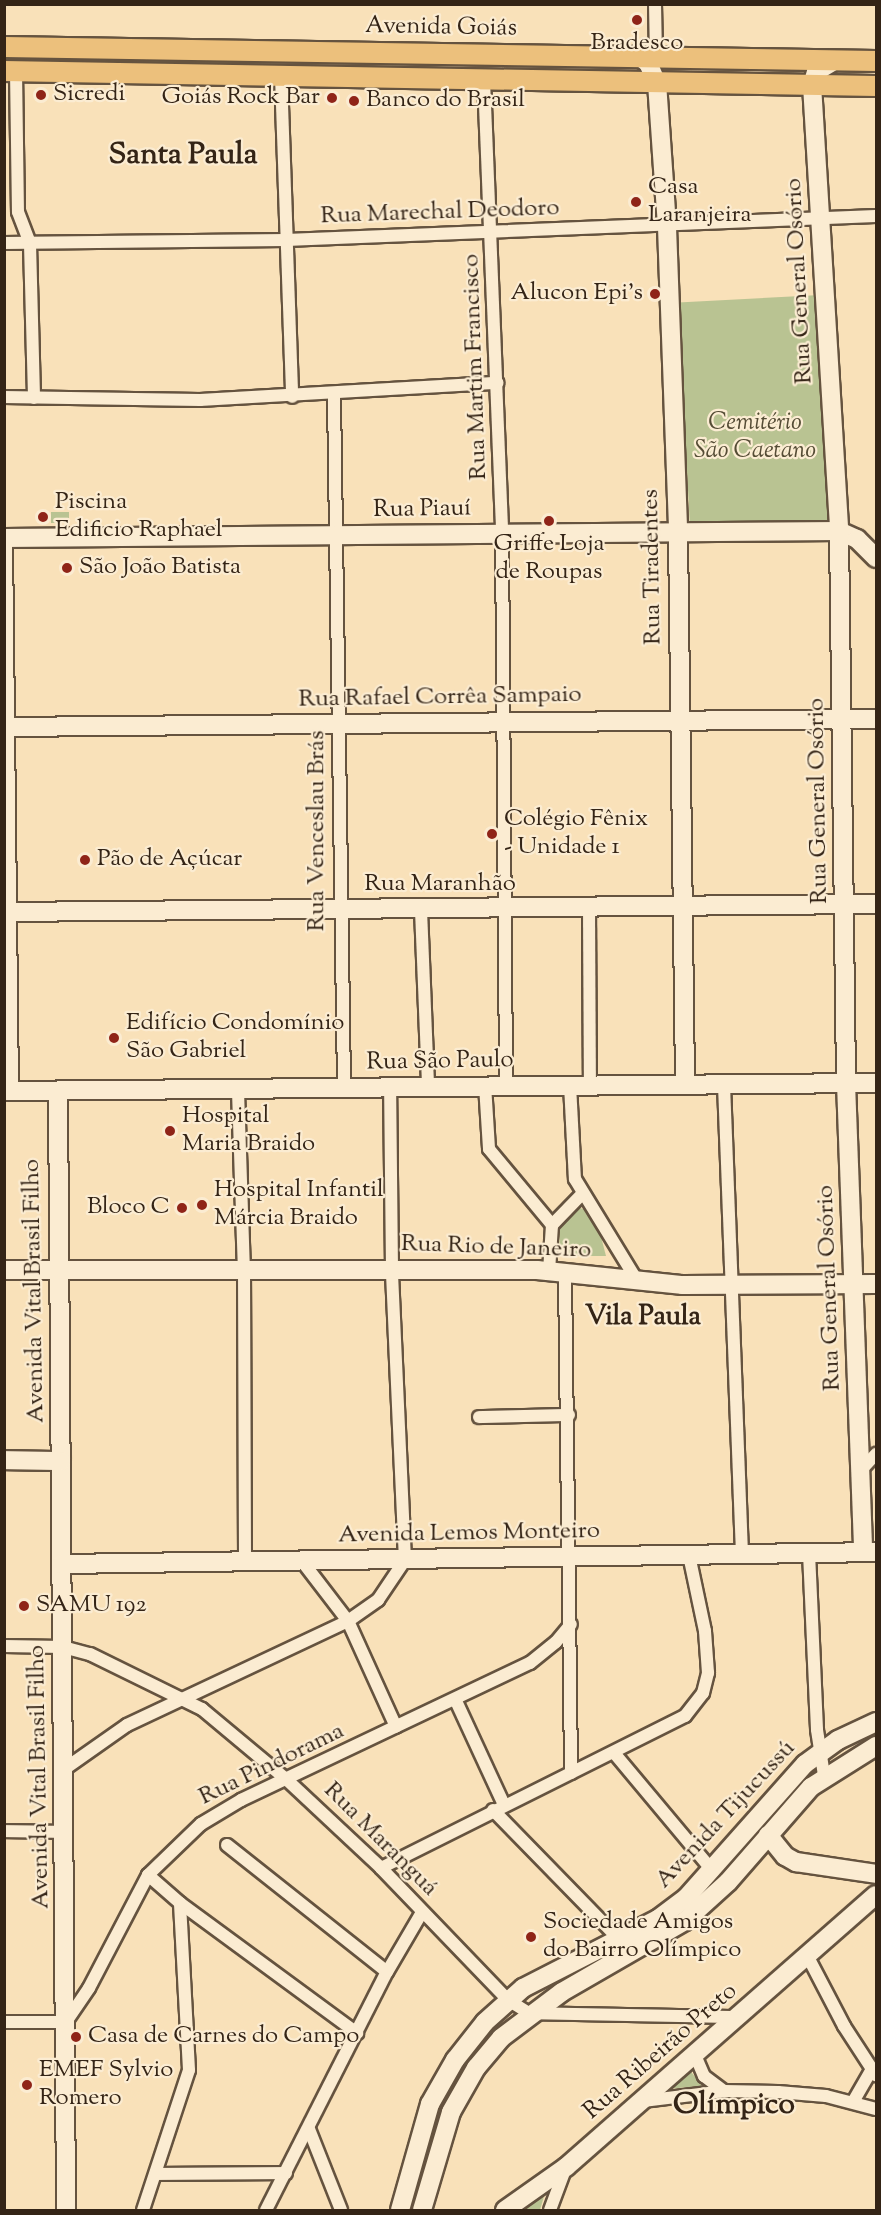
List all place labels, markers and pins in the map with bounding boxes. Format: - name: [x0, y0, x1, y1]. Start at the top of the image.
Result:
- marker: Bradesco: [630, 13, 644, 27]
- place label: Bradesco: [591, 30, 683, 58]
- place label: Sicredi: [53, 81, 125, 109]
- place label: Goiás Rock Bar: [161, 84, 320, 112]
- place label: Banco do Brasil: [366, 87, 525, 115]
- marker: Sicredi: [34, 88, 48, 102]
- marker: Goiás Rock Bar: [325, 91, 339, 105]
- marker: Banco do Brasil: [347, 94, 361, 108]
- place label: Casa Laranjeira: [648, 174, 752, 230]
- marker: Casa Laranjeira: [629, 195, 643, 209]
- place label: Alucon Epi's: [510, 280, 643, 308]
- marker: Alucon Epi's: [648, 287, 662, 301]
- place label: Piscina Edificio Raphael: [55, 489, 222, 545]
- marker: Piscina Edificio Raphael: [36, 510, 50, 524]
- marker: Griffe Loja de Roupas: [542, 514, 556, 528]
- place label: Griffe Loja de Roupas: [494, 531, 604, 587]
- place label: São João Batista: [79, 554, 241, 582]
- marker: São João Batista: [60, 561, 74, 575]
- place label: Colégio Fênix - Unidade 1: [504, 806, 648, 862]
- marker: Colégio Fênix - Unidade 1: [485, 827, 499, 841]
- place label: Pão de Açúcar: [97, 846, 242, 874]
- marker: Pão de Açúcar: [78, 853, 92, 867]
- place label: Edifício Condomínio São Gabriel: [126, 1010, 344, 1066]
- marker: Edifício Condomínio São Gabriel: [107, 1031, 121, 1045]
- place label: Hospital Maria Braido: [182, 1103, 315, 1159]
- marker: Hospital Maria Braido: [163, 1124, 177, 1138]
- place label: Hospital Infantil Márcia Braido: [214, 1177, 384, 1233]
- place label: Bloco C: [87, 1194, 170, 1222]
- marker: Hospital Infantil Márcia Braido: [195, 1198, 209, 1212]
- marker: Bloco C: [175, 1201, 189, 1215]
- place label: SAMU 192: [36, 1592, 147, 1620]
- marker: SAMU 192: [17, 1599, 31, 1613]
- place label: Sociedade Amigos do Bairro Olímpico: [543, 1909, 741, 1965]
- marker: Sociedade Amigos do Bairro Olímpico: [524, 1930, 538, 1944]
- place label: Casa de Carnes do Campo: [88, 2023, 359, 2051]
- marker: Casa de Carnes do Campo: [69, 2030, 83, 2044]
- place label: EMEF Sylvio Romero: [39, 2057, 173, 2113]
- marker: EMEF Sylvio Romero: [20, 2078, 34, 2092]

